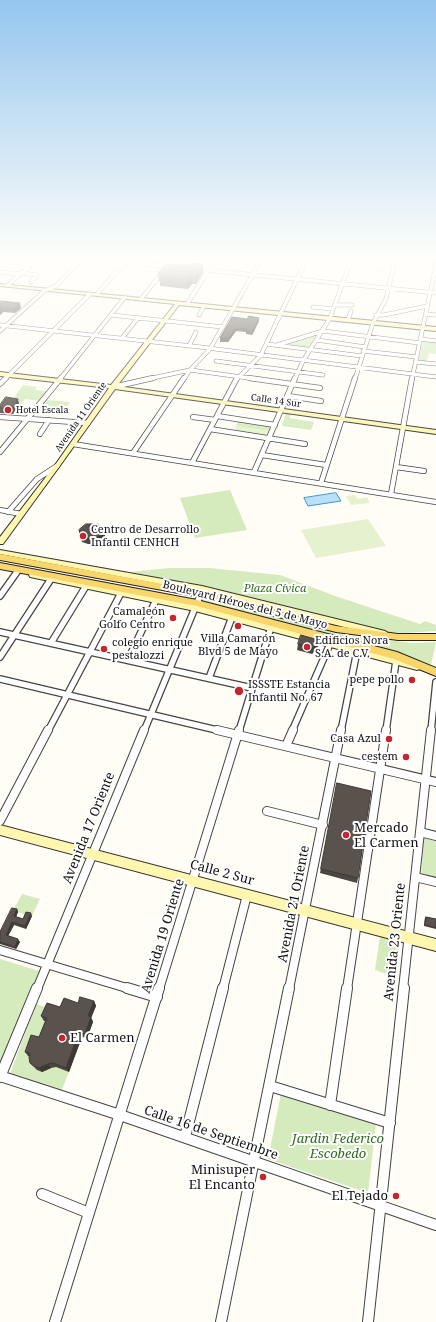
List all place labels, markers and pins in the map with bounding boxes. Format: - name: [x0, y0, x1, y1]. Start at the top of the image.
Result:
- marker: Hotel Escala: [3, 405, 13, 415]
- place label: Hotel Escala: [16, 405, 68, 415]
- place label: Centro de Desarrollo Infantil CENHCH: [91, 523, 199, 549]
- marker: Centro de Desarrollo Infantil CENHCH: [78, 531, 88, 541]
- place label: Camaleón Golfo Centro: [99, 605, 165, 631]
- marker: Camaleón Golfo Centro: [168, 613, 178, 623]
- marker: Villa Camarón Blvd 5 de Mayo: [233, 621, 243, 631]
- place label: Villa Camarón Blvd 5 de Mayo: [198, 632, 278, 658]
- place label: Edificios Nora S.A. de C.V.: [315, 634, 388, 660]
- place label: colegio enrique pestalozzi: [112, 636, 193, 662]
- marker: Edificios Nora S.A. de C.V.: [302, 642, 312, 652]
- marker: colegio enrique pestalozzi: [99, 644, 109, 654]
- place label: pepe pollo: [350, 673, 404, 687]
- marker: pepe pollo: [407, 675, 417, 685]
- place label: ISSSTE Estancia Infantil No. 67: [248, 678, 330, 704]
- marker: ISSSTE Estancia Infantil No. 67: [233, 685, 245, 697]
- place label: Casa Azul: [330, 732, 381, 746]
- marker: Casa Azul: [384, 734, 394, 744]
- place label: cestem: [362, 750, 398, 764]
- marker: cestem: [401, 752, 411, 762]
- place label: Mercado El Carmen: [354, 820, 419, 851]
- marker: Mercado El Carmen: [341, 830, 351, 840]
- place label: El Carmen: [70, 1030, 135, 1046]
- marker: El Carmen: [57, 1033, 67, 1043]
- place label: Minisuper El Encanto: [189, 1162, 255, 1193]
- marker: Minisuper El Encanto: [258, 1172, 268, 1182]
- place label: El Tejado: [332, 1188, 388, 1204]
- marker: El Tejado: [391, 1191, 401, 1201]

